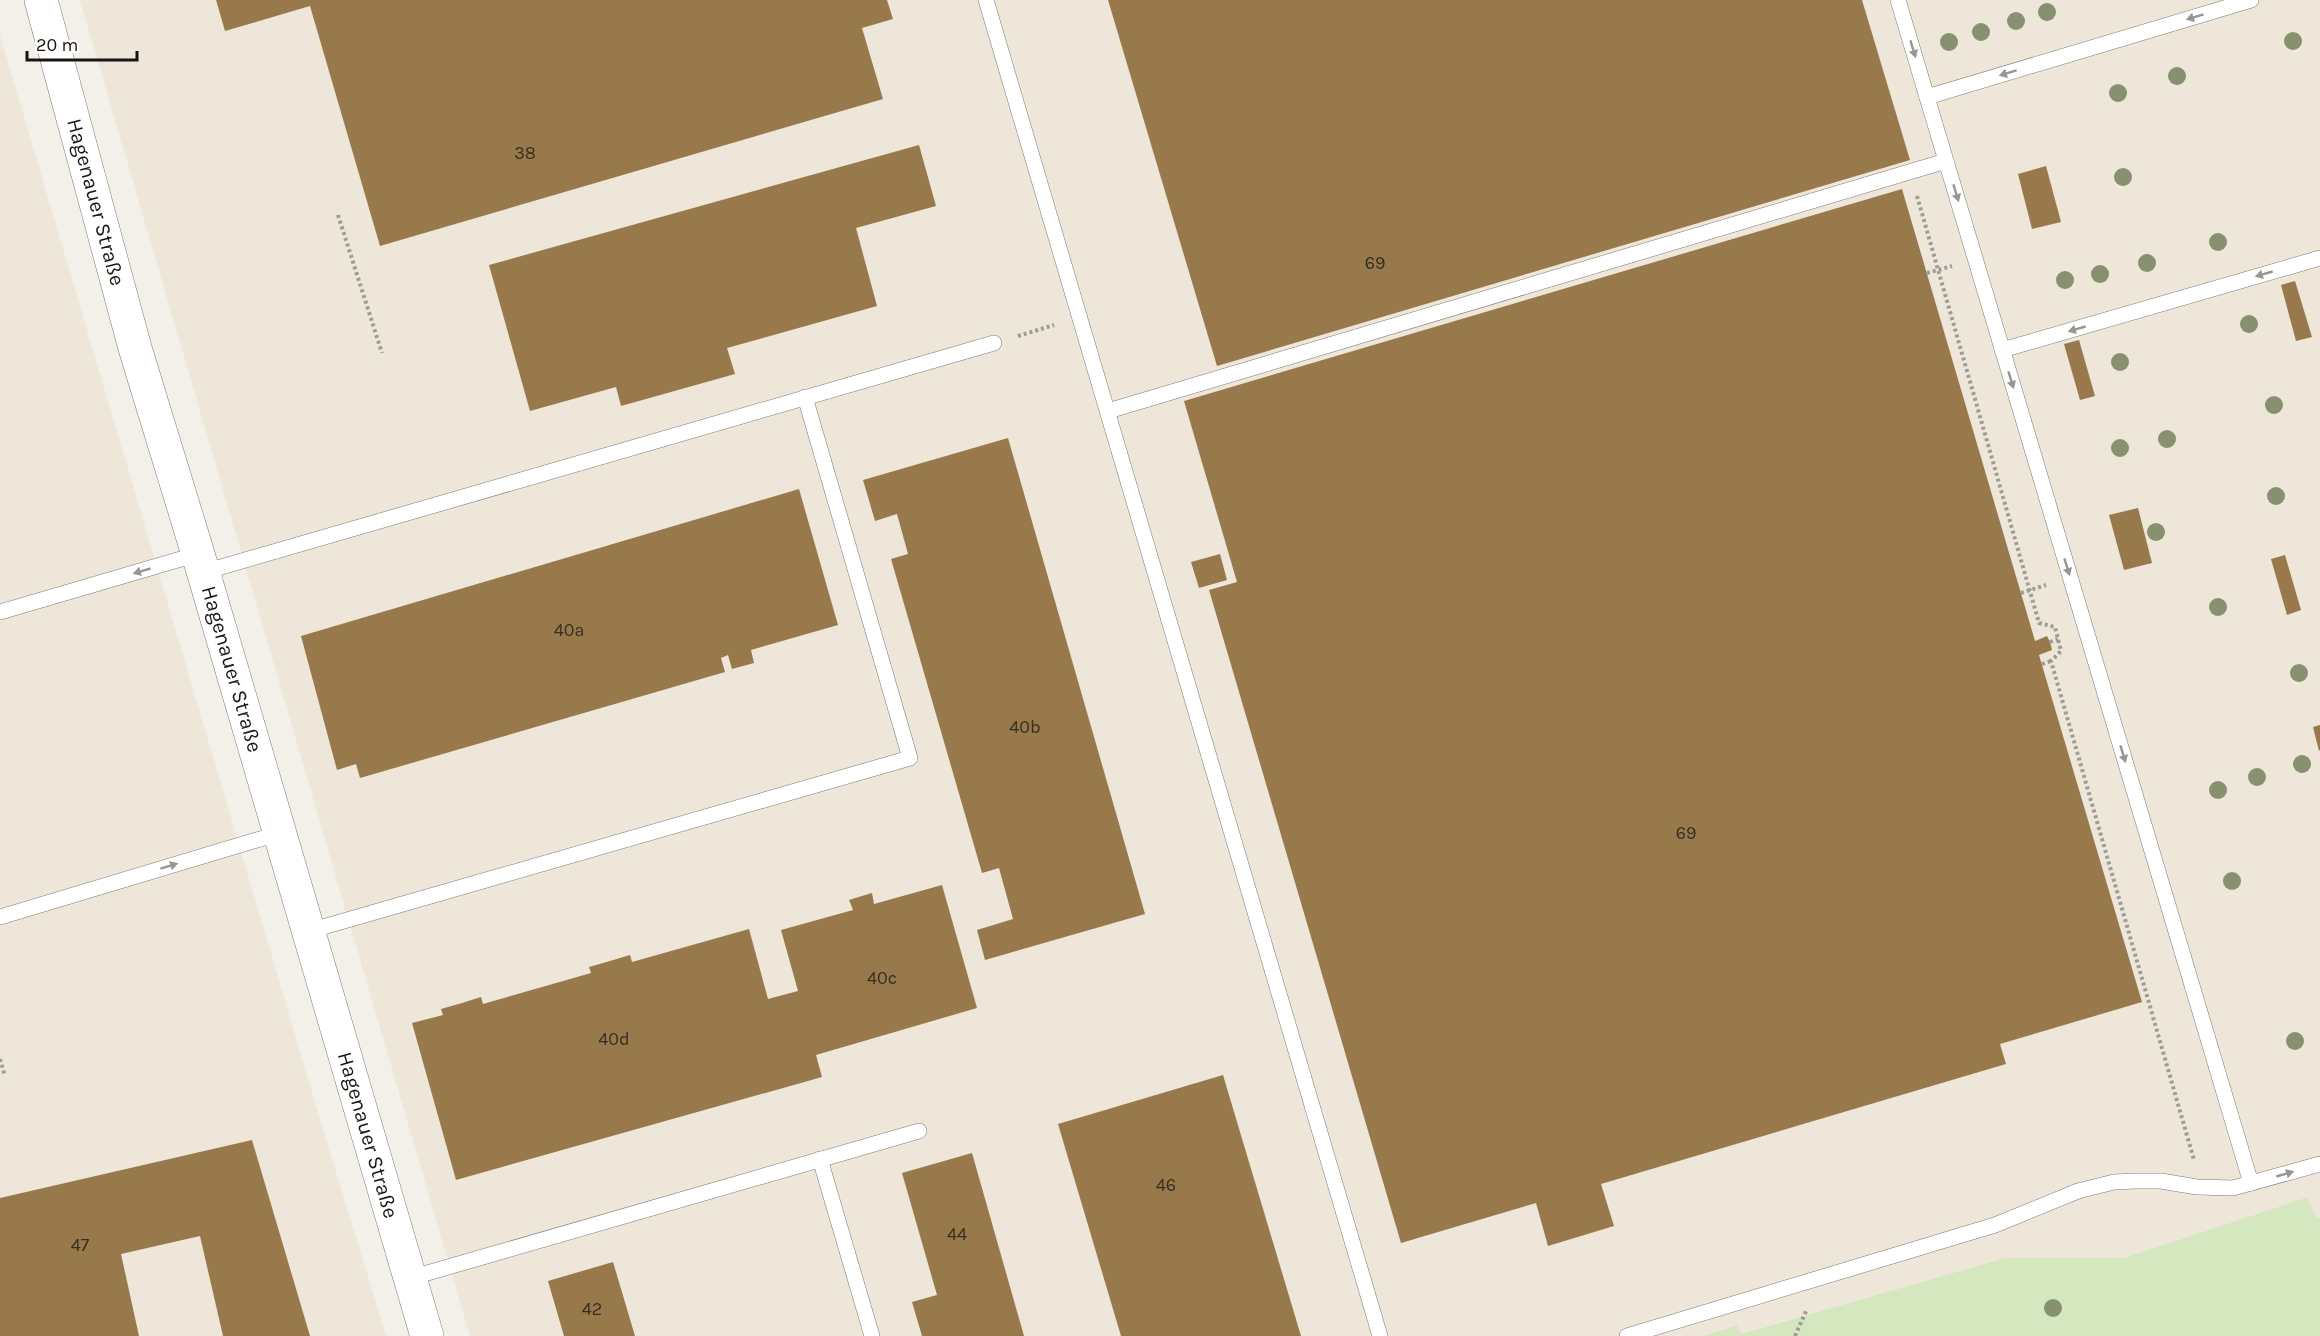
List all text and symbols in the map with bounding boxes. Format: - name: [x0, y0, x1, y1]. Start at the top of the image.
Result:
- one-way arrow: [2186, 13, 2204, 22]
- scale bar: [27, 24, 136, 62]
- text: 20 m: [36, 34, 78, 56]
- one-way arrow: [1909, 40, 1918, 58]
- one-way arrow: [1999, 69, 2017, 78]
- street label: Hagenauer Straße: [62, 116, 130, 288]
- house number: 38: [514, 142, 536, 164]
- one-way arrow: [1952, 185, 1961, 203]
- house number: 69: [1365, 252, 1385, 274]
- one-way arrow: [2255, 270, 2273, 279]
- one-way arrow: [2067, 324, 2086, 334]
- one-way arrow: [2007, 371, 2016, 389]
- one-way arrow: [2063, 558, 2072, 576]
- one-way arrow: [133, 567, 151, 576]
- street label: Hagenauer Straße: [197, 583, 267, 755]
- house number: 40a: [554, 619, 584, 641]
- house number: 40b: [1009, 716, 1041, 738]
- one-way arrow: [2119, 745, 2128, 763]
- house number: 69: [1676, 822, 1696, 844]
- one-way arrow: [160, 861, 178, 871]
- house number: 40c: [867, 967, 897, 989]
- house number: 40d: [598, 1028, 630, 1050]
- street label: Hagenauer Straße: [333, 1049, 403, 1221]
- one-way arrow: [2276, 1168, 2295, 1178]
- house number: 46: [1156, 1174, 1176, 1196]
- house number: 44: [947, 1223, 967, 1245]
- house number: 47: [71, 1234, 90, 1256]
- house number: 42: [582, 1298, 602, 1320]

